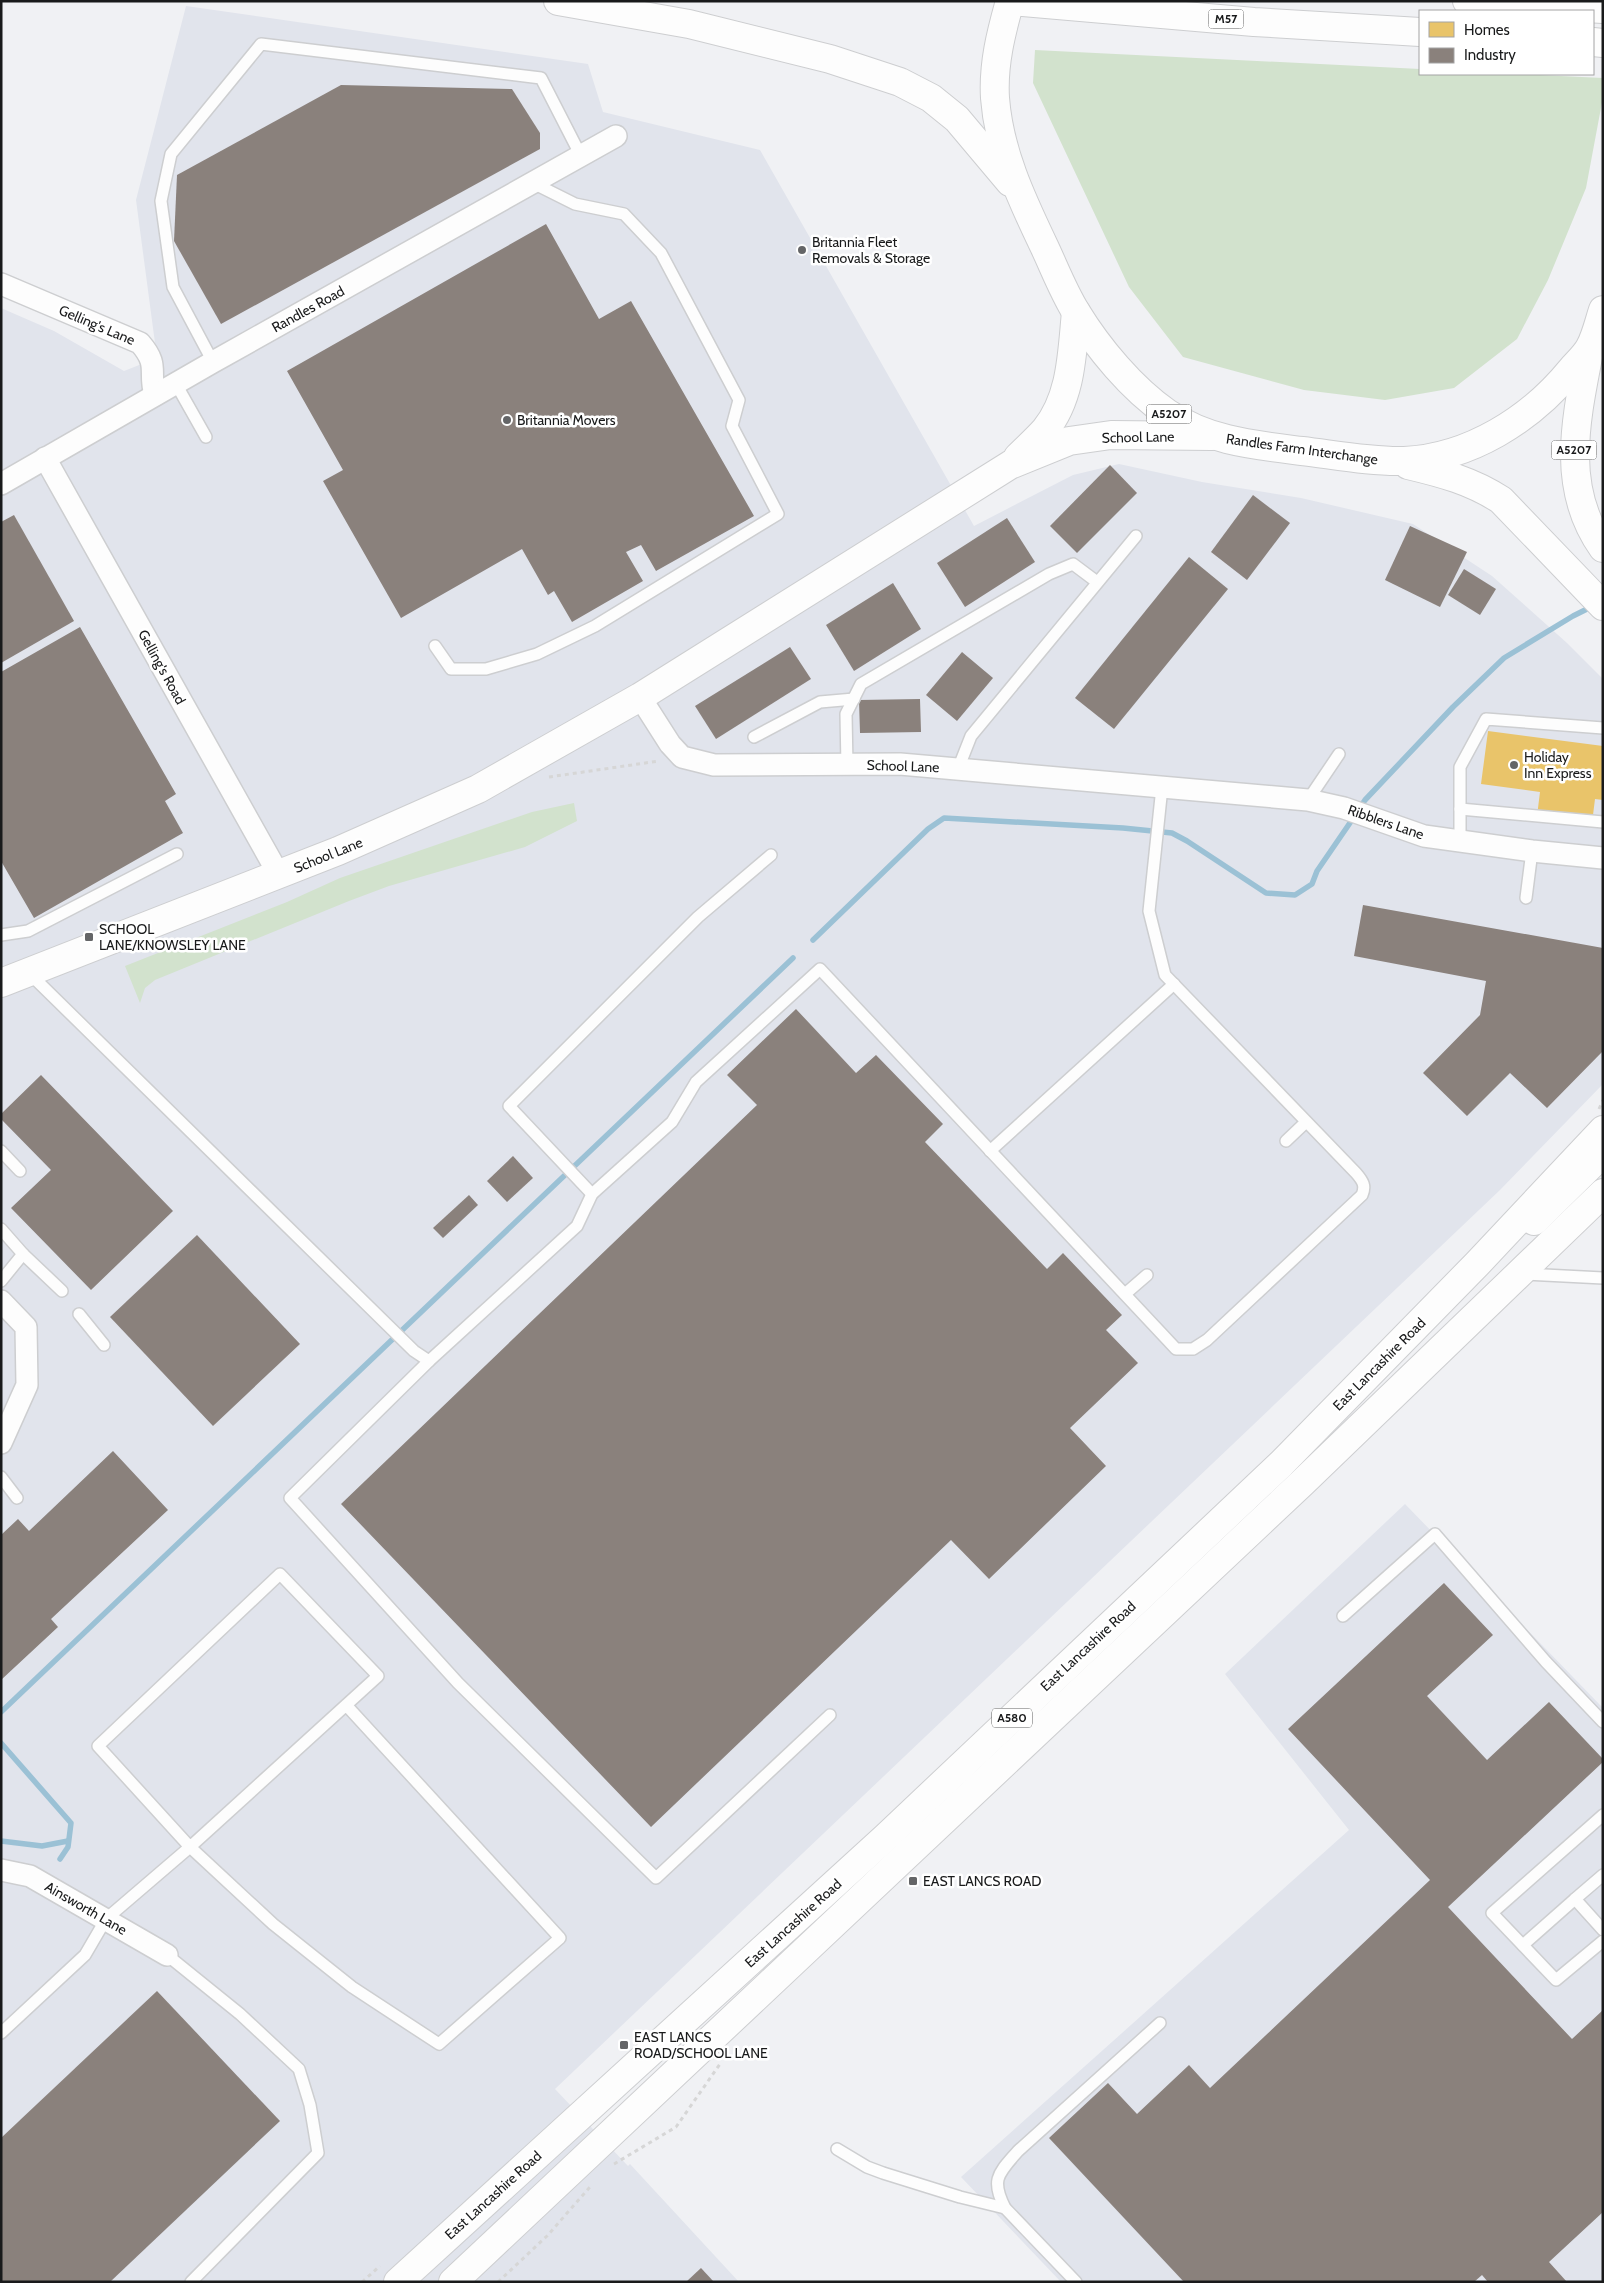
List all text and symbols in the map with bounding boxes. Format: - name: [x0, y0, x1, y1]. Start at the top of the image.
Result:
- road number: M57: [1208, 10, 1244, 28]
- legend: [1419, 10, 1594, 75]
- text: Homes: [1464, 21, 1510, 39]
- text: Industry: [1464, 46, 1516, 64]
- place label: Britannia Fleet Removals & Storage: [812, 233, 930, 267]
- marker: Britannia Fleet Removals & Storage: [796, 244, 808, 256]
- street label: Randles Road: [268, 282, 348, 336]
- street label: Gelling's Lane: [56, 301, 138, 349]
- road number: A5207: [1146, 404, 1192, 424]
- place label: Britannia Movers: [517, 411, 616, 429]
- marker: Britannia Movers: [501, 414, 513, 426]
- street label: School Lane: [1101, 427, 1175, 447]
- street label: Randles Farm Interchange: [1225, 429, 1379, 469]
- road number: A5207: [1552, 440, 1596, 460]
- street label: Gelling's Road: [134, 627, 190, 707]
- place label: Holiday Inn Express: [1524, 748, 1592, 782]
- street label: School Lane: [866, 756, 940, 776]
- marker: Holiday Inn Express: [1508, 759, 1520, 771]
- street label: Ribblers Lane: [1346, 801, 1426, 843]
- street label: School Lane: [291, 833, 365, 877]
- place label: SCHOOL LANE/KNOWSLEY LANE: [99, 920, 246, 954]
- marker: SCHOOL LANE/KNOWSLEY LANE: [83, 931, 95, 943]
- street label: East Lancashire Road: [1329, 1314, 1429, 1414]
- street label: East Lancashire Road: [1036, 1597, 1140, 1695]
- road number: A580: [992, 1709, 1032, 1728]
- place label: EAST LANCS ROAD: [923, 1872, 1041, 1890]
- street label: East Lancashire Road: [741, 1875, 845, 1971]
- marker: EAST LANCS ROAD: [907, 1875, 919, 1887]
- street label: Ainsworth Lane: [42, 1877, 130, 1939]
- place label: EAST LANCS ROAD/SCHOOL LANE: [634, 2028, 768, 2062]
- marker: EAST LANCS ROAD/SCHOOL LANE: [618, 2039, 630, 2051]
- street label: East Lancashire Road: [441, 2147, 545, 2243]

